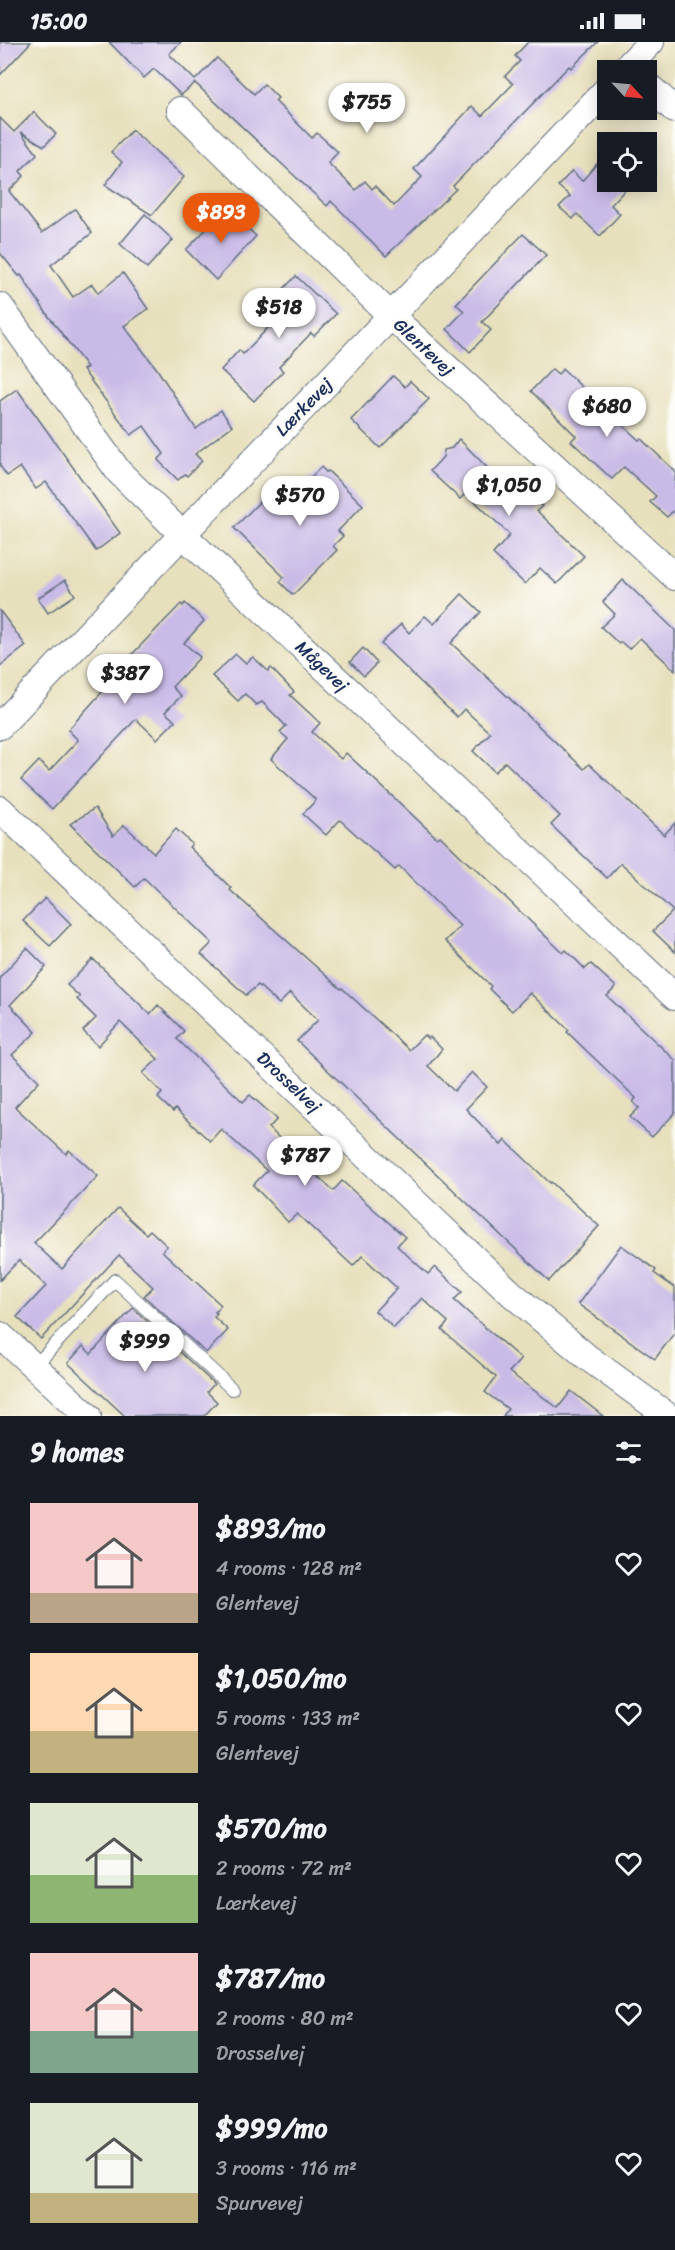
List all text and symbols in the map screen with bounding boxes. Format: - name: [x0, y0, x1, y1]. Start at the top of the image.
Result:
- text: 15:00: [30, 2, 87, 41]
- north arrow: [597, 60, 657, 120]
- map controls: [597, 60, 657, 192]
- pin: $755: [331, 83, 403, 134]
- text: $755: [342, 85, 392, 120]
- button: locate: [597, 132, 657, 192]
- pin: $893: [185, 193, 257, 244]
- text: $893: [197, 195, 245, 230]
- pin: $518: [243, 288, 315, 339]
- text: $518: [256, 290, 302, 325]
- street label: Glentevej: [386, 310, 462, 384]
- street label: Lærkevej: [267, 370, 341, 444]
- pin: $680: [571, 387, 643, 438]
- text: $680: [582, 389, 632, 424]
- pin: $1,050: [460, 466, 558, 517]
- text: $1,050: [477, 468, 541, 503]
- pin: $570: [264, 476, 336, 527]
- text: $570: [275, 478, 325, 513]
- street label: Mågevej: [287, 632, 357, 700]
- pin: $387: [89, 654, 161, 705]
- text: $387: [101, 656, 149, 691]
- street label: Drosselvej: [249, 1043, 330, 1121]
- pin: $787: [269, 1136, 341, 1187]
- text: $787: [281, 1138, 329, 1173]
- pin: $999: [109, 1322, 181, 1373]
- text: $999: [120, 1324, 170, 1359]
- text: 9 homes: [30, 1429, 124, 1475]
- icon: filters: [612, 1436, 645, 1469]
- text: $893/mo: [216, 1505, 326, 1551]
- icon: home: [78, 1527, 150, 1599]
- icon: heart: [612, 1547, 645, 1580]
- text: 4 rooms · 128 m²: [216, 1551, 362, 1586]
- text: Glentevej: [216, 1586, 299, 1621]
- text: $1,050/mo: [216, 1655, 346, 1701]
- icon: home: [78, 1677, 150, 1749]
- icon: heart: [612, 1697, 645, 1730]
- text: 5 rooms · 133 m²: [216, 1701, 360, 1736]
- text: Glentevej: [216, 1736, 299, 1771]
- text: $570/mo: [216, 1805, 327, 1851]
- icon: home: [78, 1827, 150, 1899]
- icon: heart: [612, 1847, 645, 1880]
- text: 2 rooms · 72 m²: [216, 1851, 352, 1886]
- text: Lærkevej: [216, 1886, 297, 1921]
- text: $787/mo: [216, 1955, 325, 2001]
- icon: home: [78, 1977, 150, 2049]
- icon: heart: [612, 1997, 645, 2030]
- text: 2 rooms · 80 m²: [216, 2001, 354, 2036]
- text: Drosselvej: [216, 2036, 304, 2071]
- text: $999/mo: [216, 2105, 327, 2151]
- icon: home: [78, 2127, 150, 2199]
- icon: heart: [612, 2147, 645, 2180]
- text: 3 rooms · 116 m²: [216, 2151, 357, 2186]
- text: Spurvevej: [216, 2186, 303, 2221]

